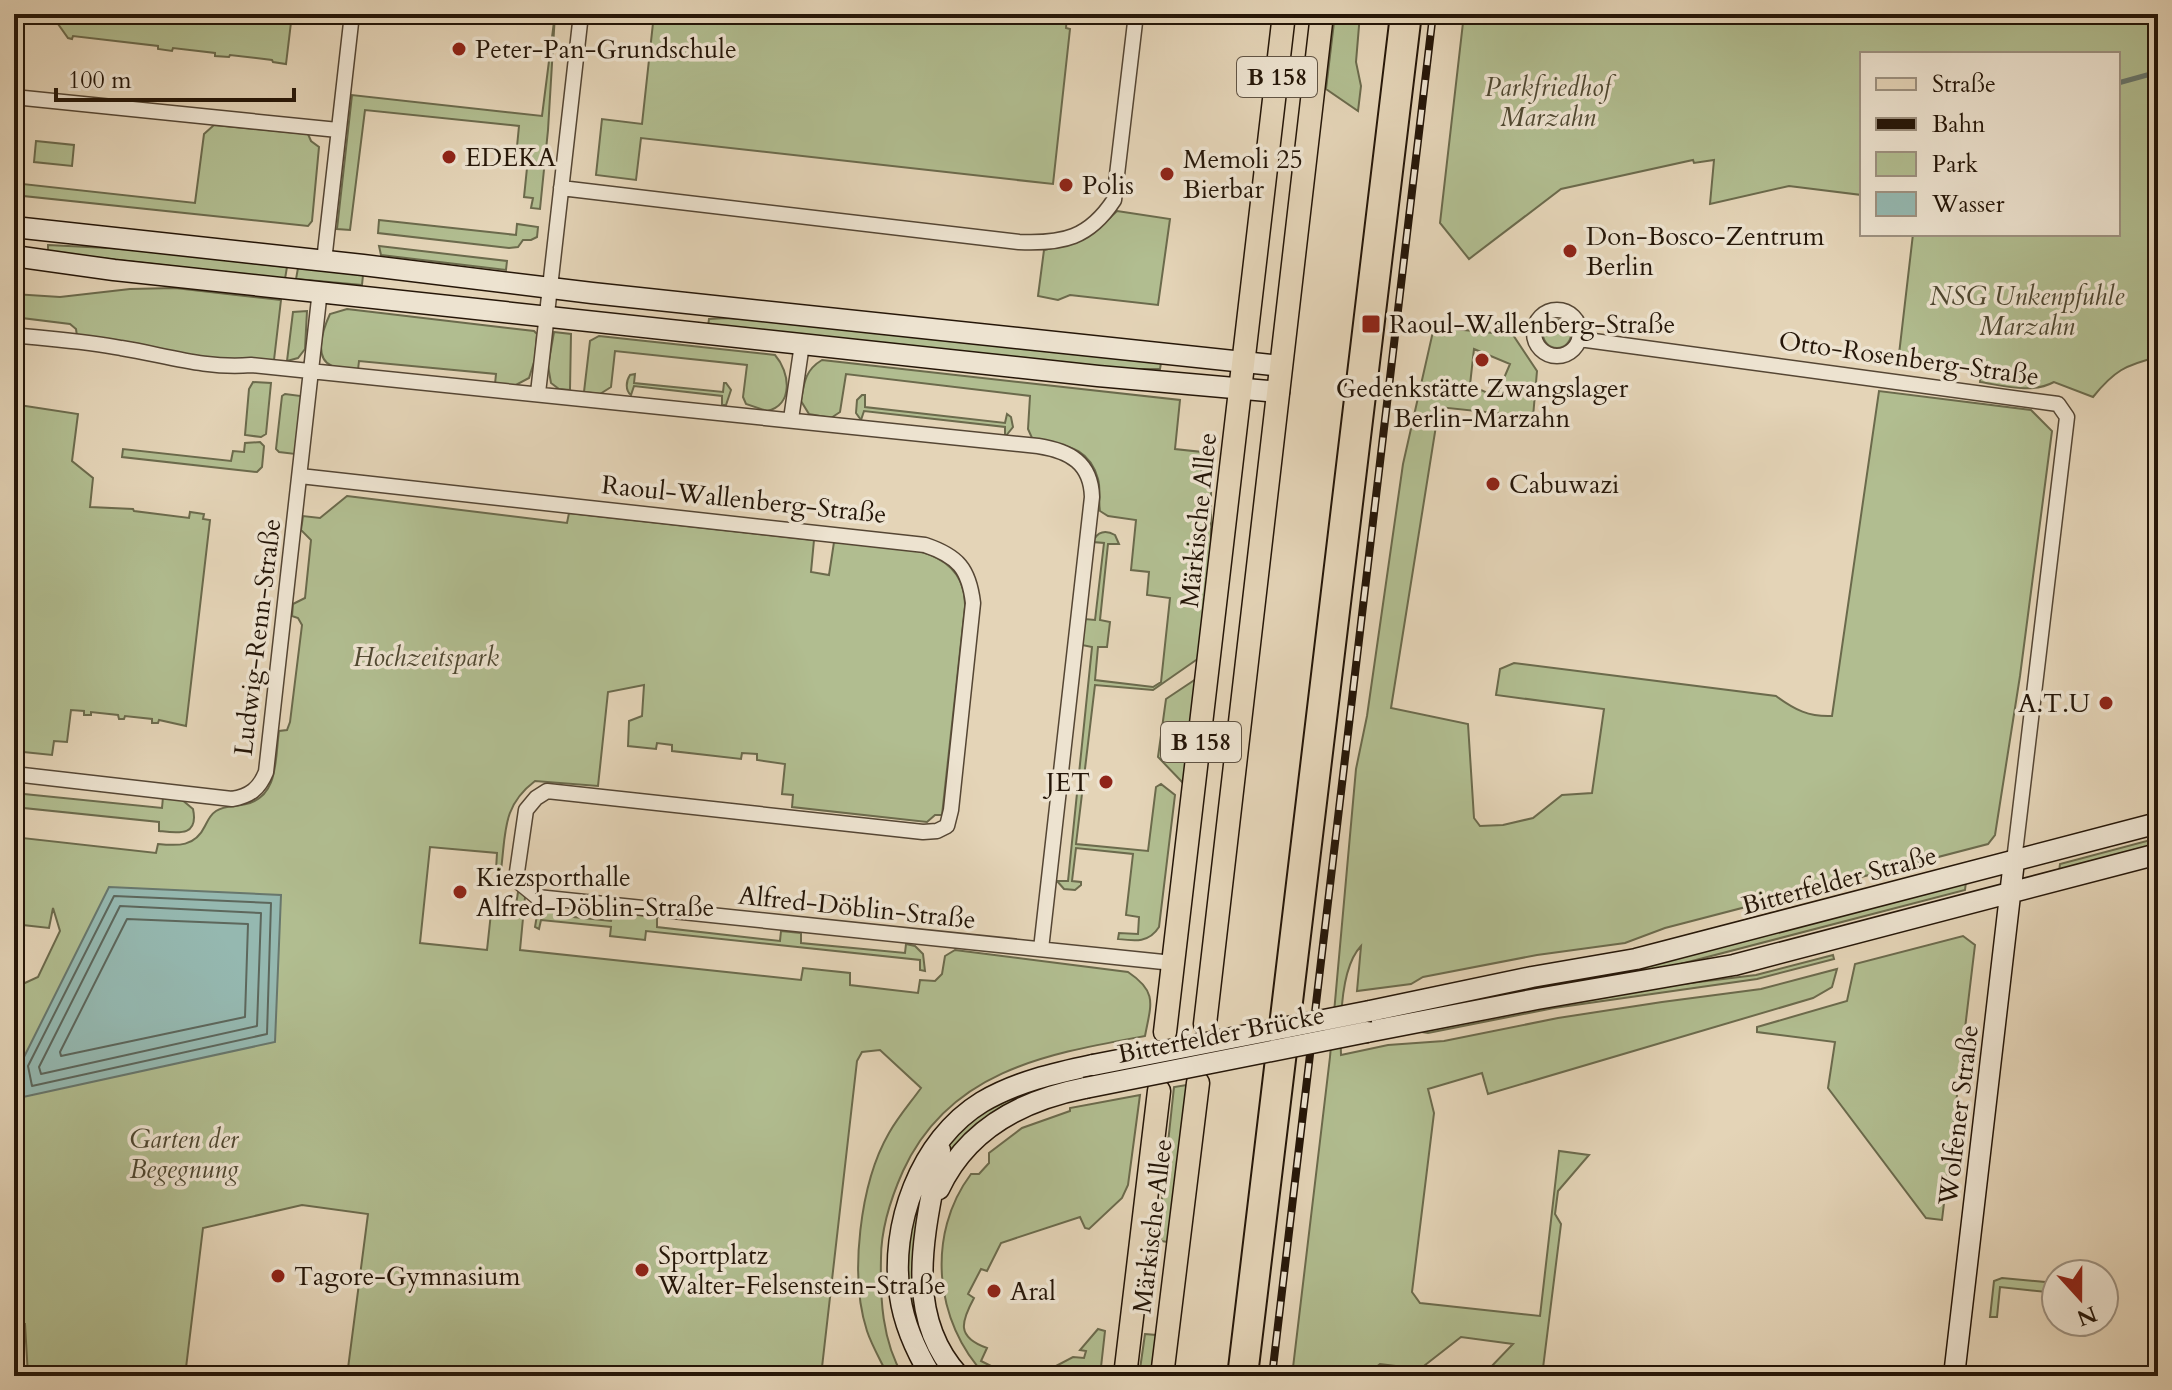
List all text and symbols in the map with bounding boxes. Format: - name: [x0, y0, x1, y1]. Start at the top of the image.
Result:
- place label: Peter-Pan-Grundschule: [475, 32, 737, 67]
- marker: Peter-Pan-Grundschule: [450, 40, 468, 58]
- scale bar: [56, 52, 294, 102]
- legend: [1860, 52, 2120, 236]
- road number: B 158: [1237, 57, 1317, 97]
- text: 100 m: [68, 64, 132, 97]
- text: Straße: [1932, 68, 1996, 101]
- park label: Parkfriedhof Marzahn: [1485, 70, 1617, 135]
- text: Bahn: [1932, 108, 1986, 141]
- place label: EDEKA: [465, 140, 557, 175]
- place label: Memoli 25 Bierbar: [1183, 142, 1303, 207]
- marker: EDEKA: [440, 148, 458, 166]
- text: Park: [1932, 148, 1978, 181]
- marker: Memoli 25 Bierbar: [1158, 165, 1176, 183]
- place label: Polis: [1082, 168, 1134, 203]
- marker: Polis: [1057, 176, 1075, 194]
- text: Wasser: [1931, 188, 2005, 221]
- place label: Don-Bosco-Zentrum Berlin: [1586, 219, 1825, 284]
- marker: Don-Bosco-Zentrum Berlin: [1561, 242, 1579, 260]
- park label: NSG Unkenpfuhle Marzahn: [1930, 279, 2125, 344]
- place label: Raoul-Wallenberg-Straße: [1389, 307, 1675, 342]
- marker: Raoul-Wallenberg-Straße: [1360, 313, 1382, 335]
- street label: Otto-Rosenberg-Straße: [1776, 323, 2041, 394]
- marker: Gedenkstätte Zwangslager Berlin-Marzahn: [1473, 351, 1491, 369]
- place label: Gedenkstätte Zwangslager Berlin-Marzahn: [1336, 371, 1629, 436]
- street label: Märkische Allee: [1172, 431, 1225, 609]
- street label: Raoul-Wallenberg-Straße: [600, 467, 888, 532]
- place label: Cabuwazi: [1509, 467, 1619, 502]
- marker: Cabuwazi: [1484, 475, 1502, 493]
- street label: Ludwig-Renn-Straße: [226, 517, 289, 758]
- park label: Hochzeitspark: [353, 640, 499, 675]
- place label: A.T.U: [2018, 686, 2090, 721]
- marker: A.T.U: [2097, 694, 2115, 712]
- road number: B 158: [1161, 722, 1241, 762]
- place label: JET: [1042, 765, 1090, 800]
- marker: JET: [1097, 773, 1115, 791]
- street label: Bitterfelder Straße: [1738, 838, 1940, 923]
- place label: Kiezsporthalle Alfred-Döblin-Straße: [476, 860, 714, 925]
- street label: Alfred-Döblin-Straße: [737, 878, 977, 937]
- marker: Kiezsporthalle Alfred-Döblin-Straße: [451, 883, 469, 901]
- street label: Bitterfelder Brücke: [1115, 997, 1328, 1072]
- street label: Wolfener Straße: [1930, 1023, 1987, 1208]
- park label: Garten der Begegnung: [129, 1122, 240, 1187]
- street label: Märkische Allee: [1124, 1137, 1181, 1315]
- place label: Sportplatz Walter-Felsenstein-Straße: [657, 1238, 946, 1303]
- north arrow: [2040, 1258, 2120, 1338]
- place label: Tagore-Gymnasium: [294, 1259, 520, 1294]
- marker: Sportplatz Walter-Felsenstein-Straße: [633, 1261, 651, 1279]
- marker: Tagore-Gymnasium: [269, 1267, 287, 1285]
- place label: Aral: [1010, 1274, 1056, 1309]
- marker: Aral: [985, 1282, 1003, 1300]
- text: N: [2073, 1298, 2101, 1333]

